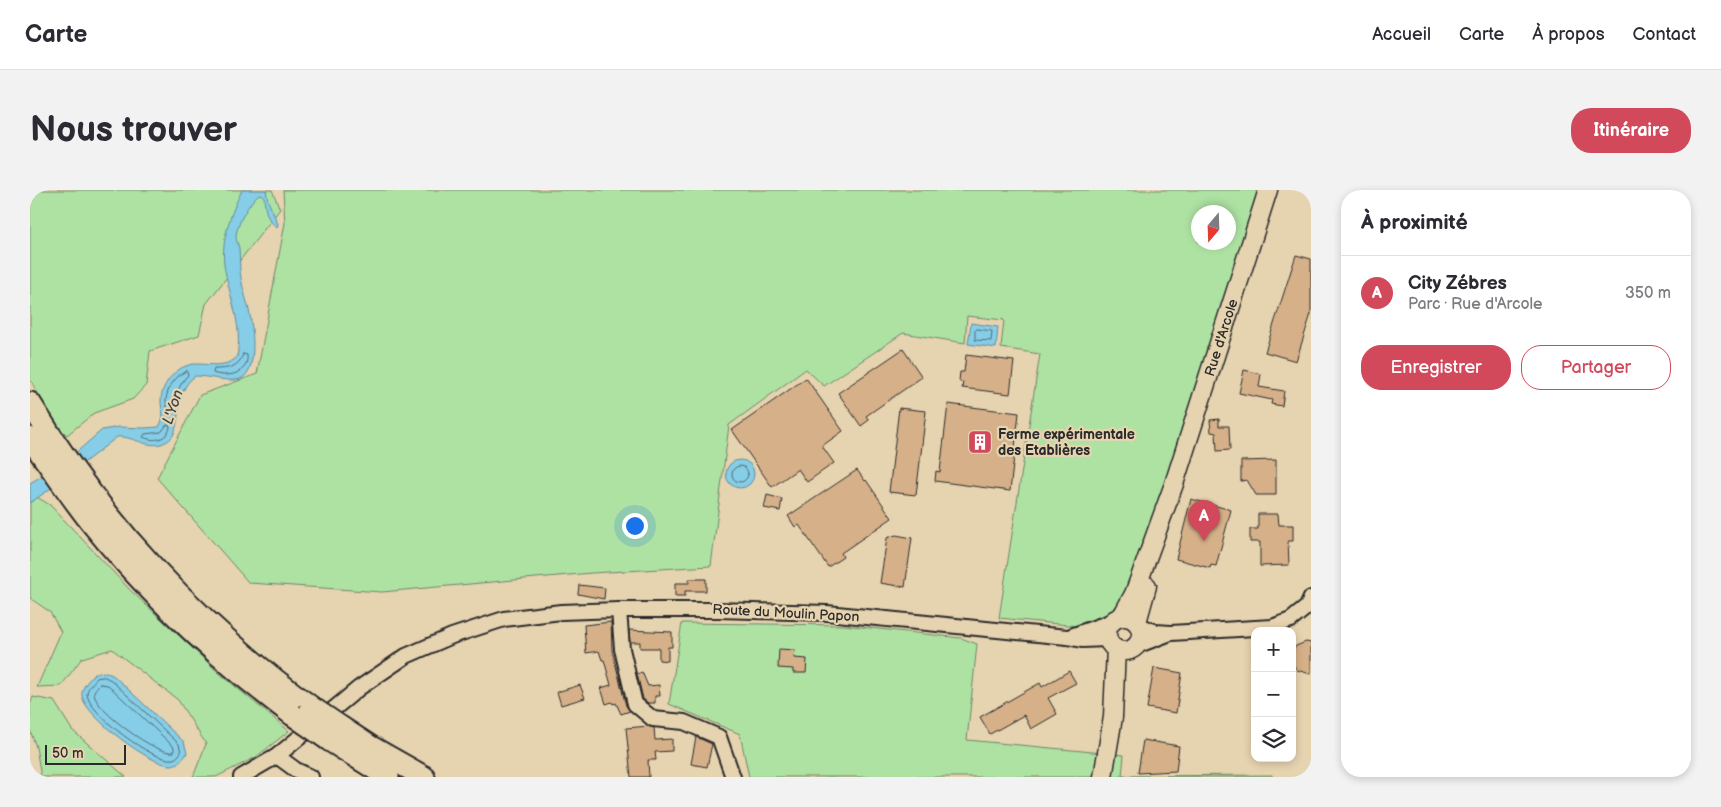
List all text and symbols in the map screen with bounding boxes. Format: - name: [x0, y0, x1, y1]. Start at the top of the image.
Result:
- text: Carte: [25, 20, 87, 49]
- text: Accueil: [1372, 24, 1431, 45]
- text: Carte: [1459, 24, 1504, 45]
- text: À propos: [1532, 24, 1605, 45]
- text: Contact: [1633, 24, 1696, 45]
- button: Itinéraire: [1571, 108, 1691, 153]
- text: Nous trouver: [30, 109, 237, 152]
- north arrow: [1191, 205, 1236, 250]
- text: À proximité: [1361, 210, 1468, 235]
- text: City Zébres: [1408, 272, 1507, 295]
- text: A: [1372, 284, 1382, 303]
- text: 350 m: [1625, 284, 1671, 303]
- text: Parc · Rue d'Arcole: [1408, 295, 1543, 314]
- street label: Rue d'Arcole: [1201, 297, 1241, 378]
- button: Enregistrer: [1361, 345, 1511, 390]
- button: Partager: [1521, 345, 1671, 390]
- water label: L'Yon: [158, 387, 188, 427]
- place label: Ferme expérimentale des Etablières: [998, 426, 1135, 459]
- building icon: Ferme expérimentale des Etablières: [967, 429, 993, 455]
- pin: A: [1188, 500, 1220, 541]
- your location: [622, 513, 648, 539]
- street label: Route du Moulin Papon: [712, 601, 860, 625]
- map controls: [1251, 627, 1296, 762]
- button: +: [1251, 627, 1296, 672]
- button: −: [1251, 672, 1296, 717]
- button: layers: [1251, 717, 1296, 762]
- scale bar: [45, 742, 126, 765]
- text: 50 m: [52, 745, 84, 762]

